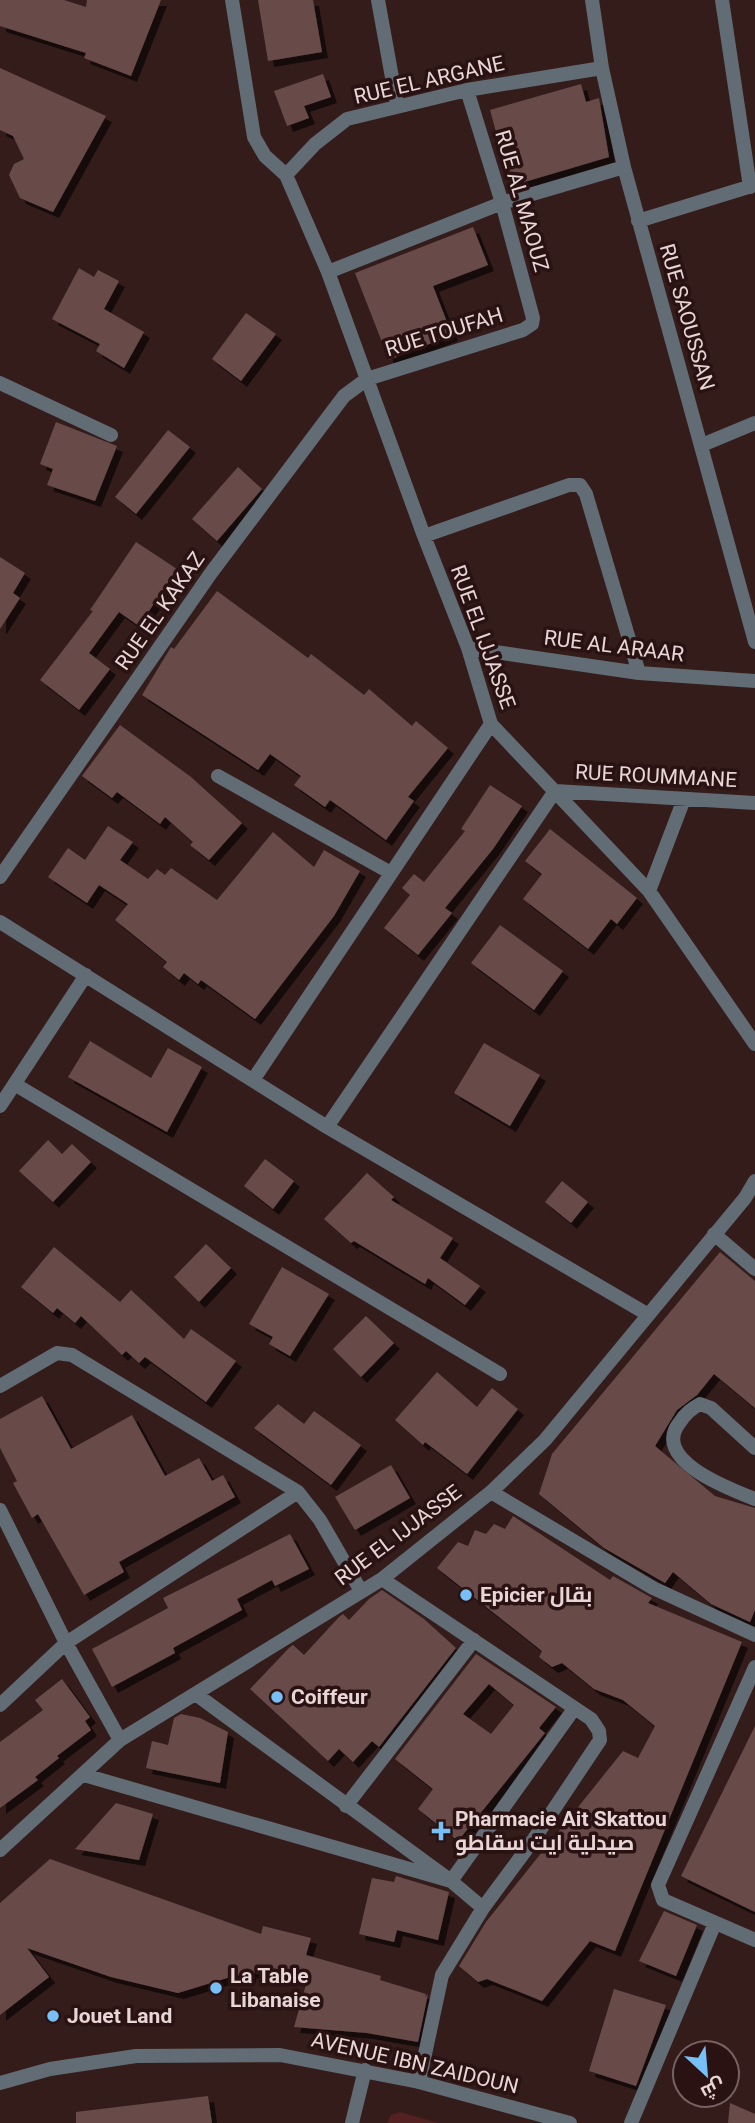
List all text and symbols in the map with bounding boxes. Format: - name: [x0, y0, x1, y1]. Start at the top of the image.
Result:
- street label: RUE EL ARGANE: [351, 51, 507, 109]
- street label: RUE AL MAOUZ: [490, 127, 554, 275]
- street label: RUE SAOUSSAN: [655, 241, 719, 393]
- street label: RUE TOUFAH: [382, 303, 506, 361]
- street label: RUE EL KAKAZ: [110, 547, 210, 675]
- street label: RUE EL IJJASSE: [446, 562, 520, 712]
- street label: RUE AL ARAAR: [543, 626, 685, 667]
- street label: RUE ROUMMANE: [574, 760, 738, 792]
- street label: RUE EL IJJASSE: [330, 1480, 466, 1590]
- place label: Epicier بقال: [480, 1583, 592, 1607]
- marker: Epicier بقال: [458, 1587, 474, 1603]
- place label: Coiffeur: [291, 1685, 368, 1709]
- marker: Coiffeur: [269, 1689, 285, 1705]
- place label: Pharmacie Ait Skattou صيدلية ايت سقاطو: [455, 1807, 667, 1856]
- marker: Pharmacie Ait Skattou صيدلية ايت سقاطو: [433, 1823, 449, 1839]
- place label: La Table Libanaise: [230, 1964, 321, 2012]
- marker: La Table Libanaise: [208, 1980, 224, 1996]
- place label: Jouet Land: [67, 2004, 172, 2028]
- marker: Jouet Land: [45, 2008, 61, 2024]
- street label: AVENUE IBN ZAIDOUN: [309, 2027, 521, 2099]
- north arrow: [671, 2039, 741, 2109]
- text: ش: [697, 2073, 729, 2105]

